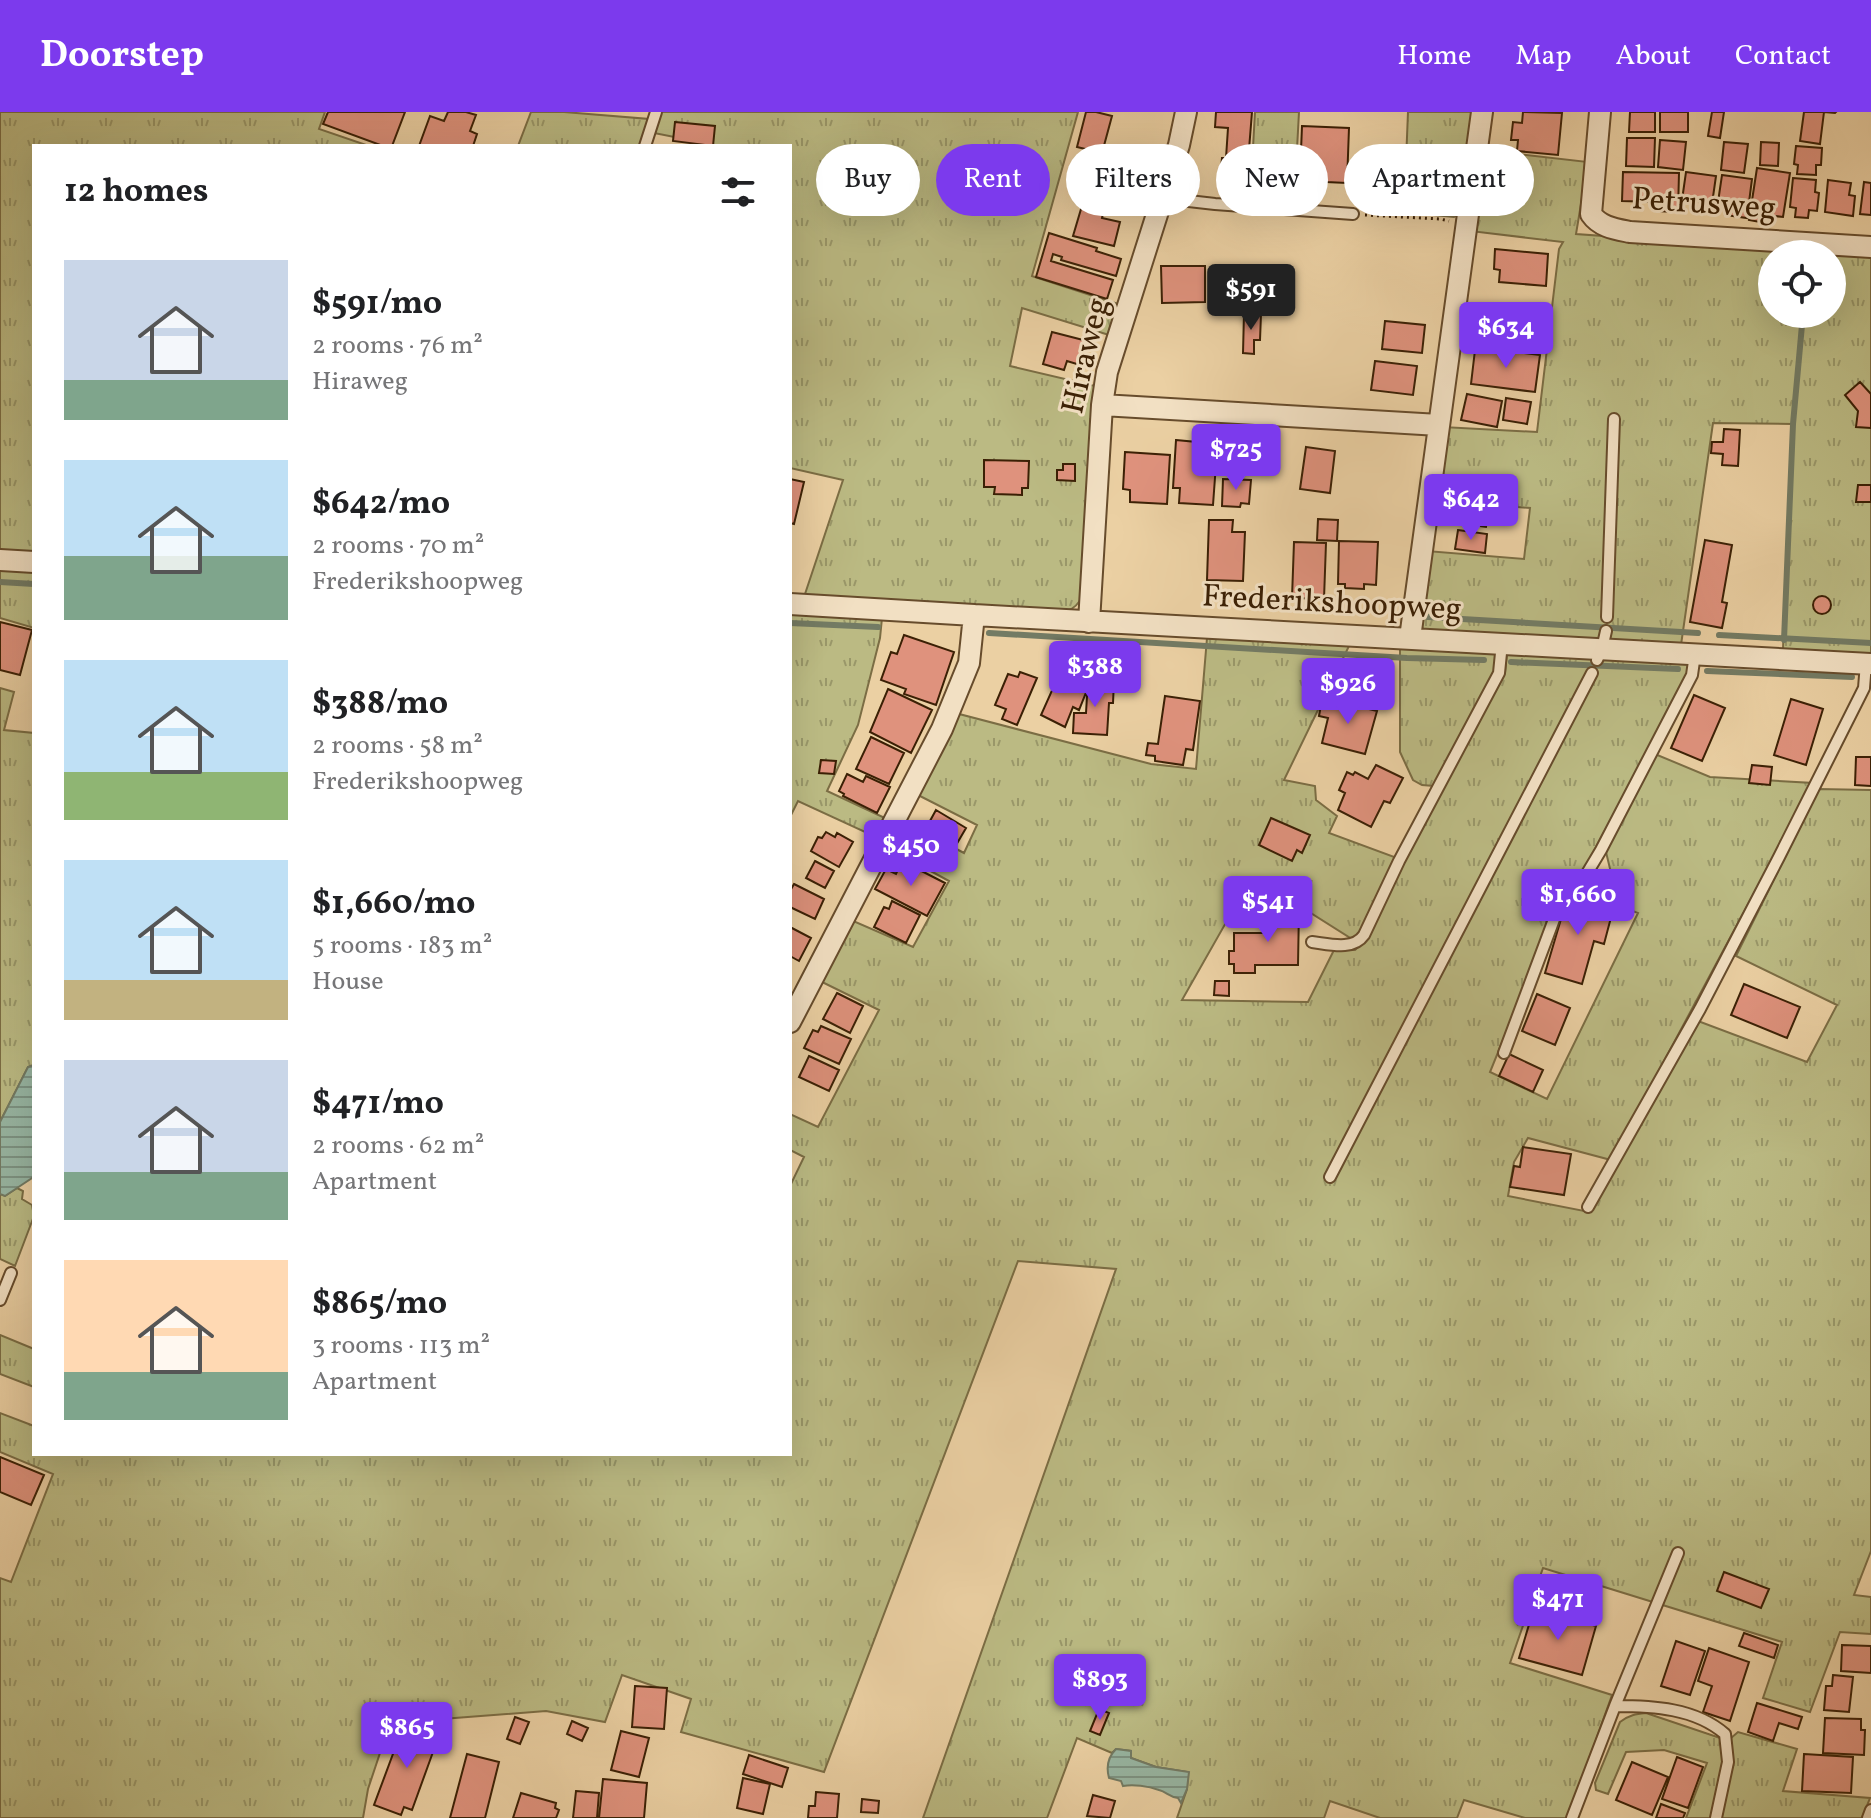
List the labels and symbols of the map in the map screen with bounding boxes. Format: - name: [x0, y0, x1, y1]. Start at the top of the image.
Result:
- street label: Petrusweg: [1630, 178, 1778, 232]
- pin: $591: [1204, 264, 1298, 332]
- street label: Hiraweg: [1052, 294, 1122, 418]
- pin: $634: [1459, 302, 1553, 370]
- pin: $725: [1189, 424, 1283, 492]
- pin: $642: [1424, 474, 1518, 542]
- street label: Frederikshoopweg: [1201, 575, 1463, 633]
- pin: $388: [1048, 641, 1142, 709]
- pin: $926: [1301, 658, 1395, 726]
- pin: $450: [864, 820, 958, 888]
- pin: $1,660: [1513, 869, 1643, 937]
- pin: $541: [1221, 876, 1315, 944]
- pin: $471: [1511, 1574, 1605, 1642]
- pin: $893: [1053, 1654, 1147, 1722]
- pin: $865: [360, 1702, 454, 1770]

